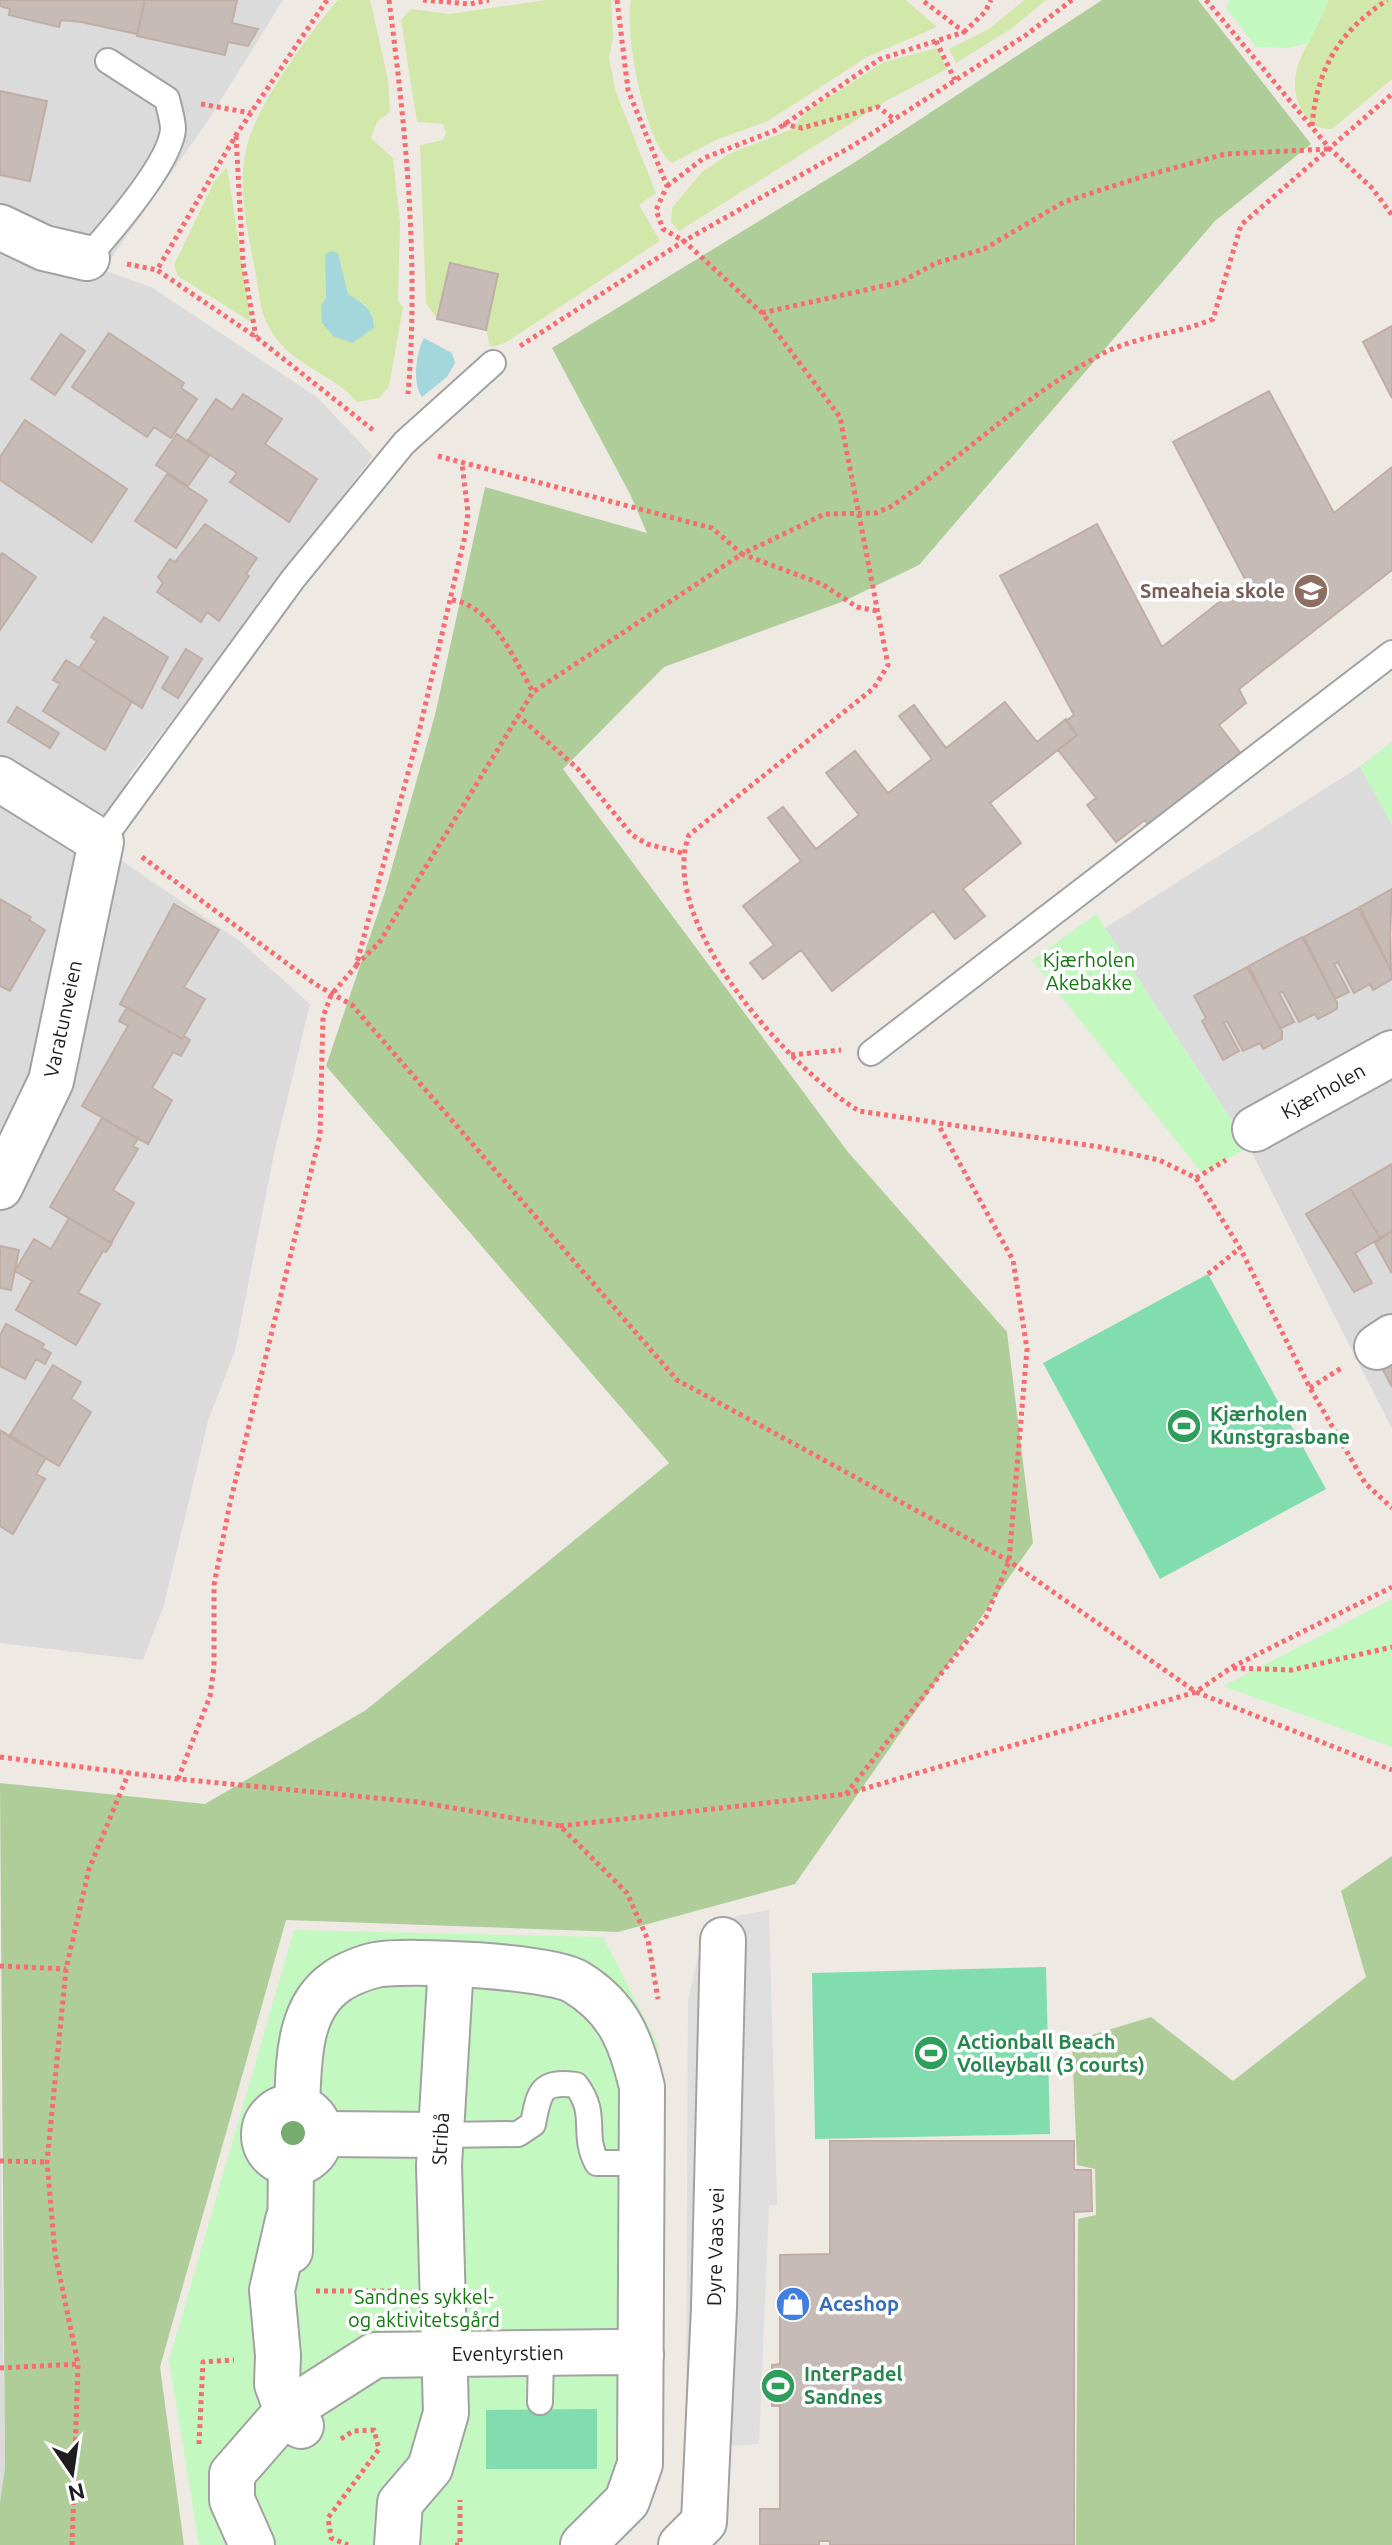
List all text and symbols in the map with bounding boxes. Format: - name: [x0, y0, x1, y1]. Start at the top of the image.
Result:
- school or university icon: Smeaheia skole: [1292, 572, 1330, 610]
- place label: Smeaheia skole: [1140, 579, 1285, 602]
- park label: Kjærholen Akebakke: [1043, 948, 1135, 994]
- street label: Varatunveien: [39, 958, 86, 1080]
- street label: Kjærholen: [1277, 1058, 1369, 1123]
- place label: Kjærholen Kunstgrasbane: [1210, 1402, 1350, 1448]
- sports icon: Kjærholen Kunstgrasbane: [1165, 1407, 1203, 1445]
- place label: Actionball Beach Volleyball (3 courts): [957, 2030, 1145, 2076]
- sports icon: Actionball Beach Volleyball (3 courts): [912, 2034, 950, 2072]
- street label: Stribå: [427, 2112, 453, 2166]
- street label: Dyre Vaas vei: [702, 2187, 728, 2306]
- park label: Sandnes sykkel- og aktivitetsgård: [348, 2285, 500, 2331]
- shop icon: Aceshop: [774, 2285, 812, 2323]
- place label: Aceshop: [819, 2292, 899, 2315]
- street label: Eventyrstien: [452, 2341, 564, 2365]
- place label: InterPadel Sandnes: [804, 2362, 903, 2408]
- sports icon: InterPadel Sandnes: [759, 2367, 797, 2405]
- north arrow: [32, 2433, 112, 2513]
- text: N: [66, 2479, 87, 2507]

